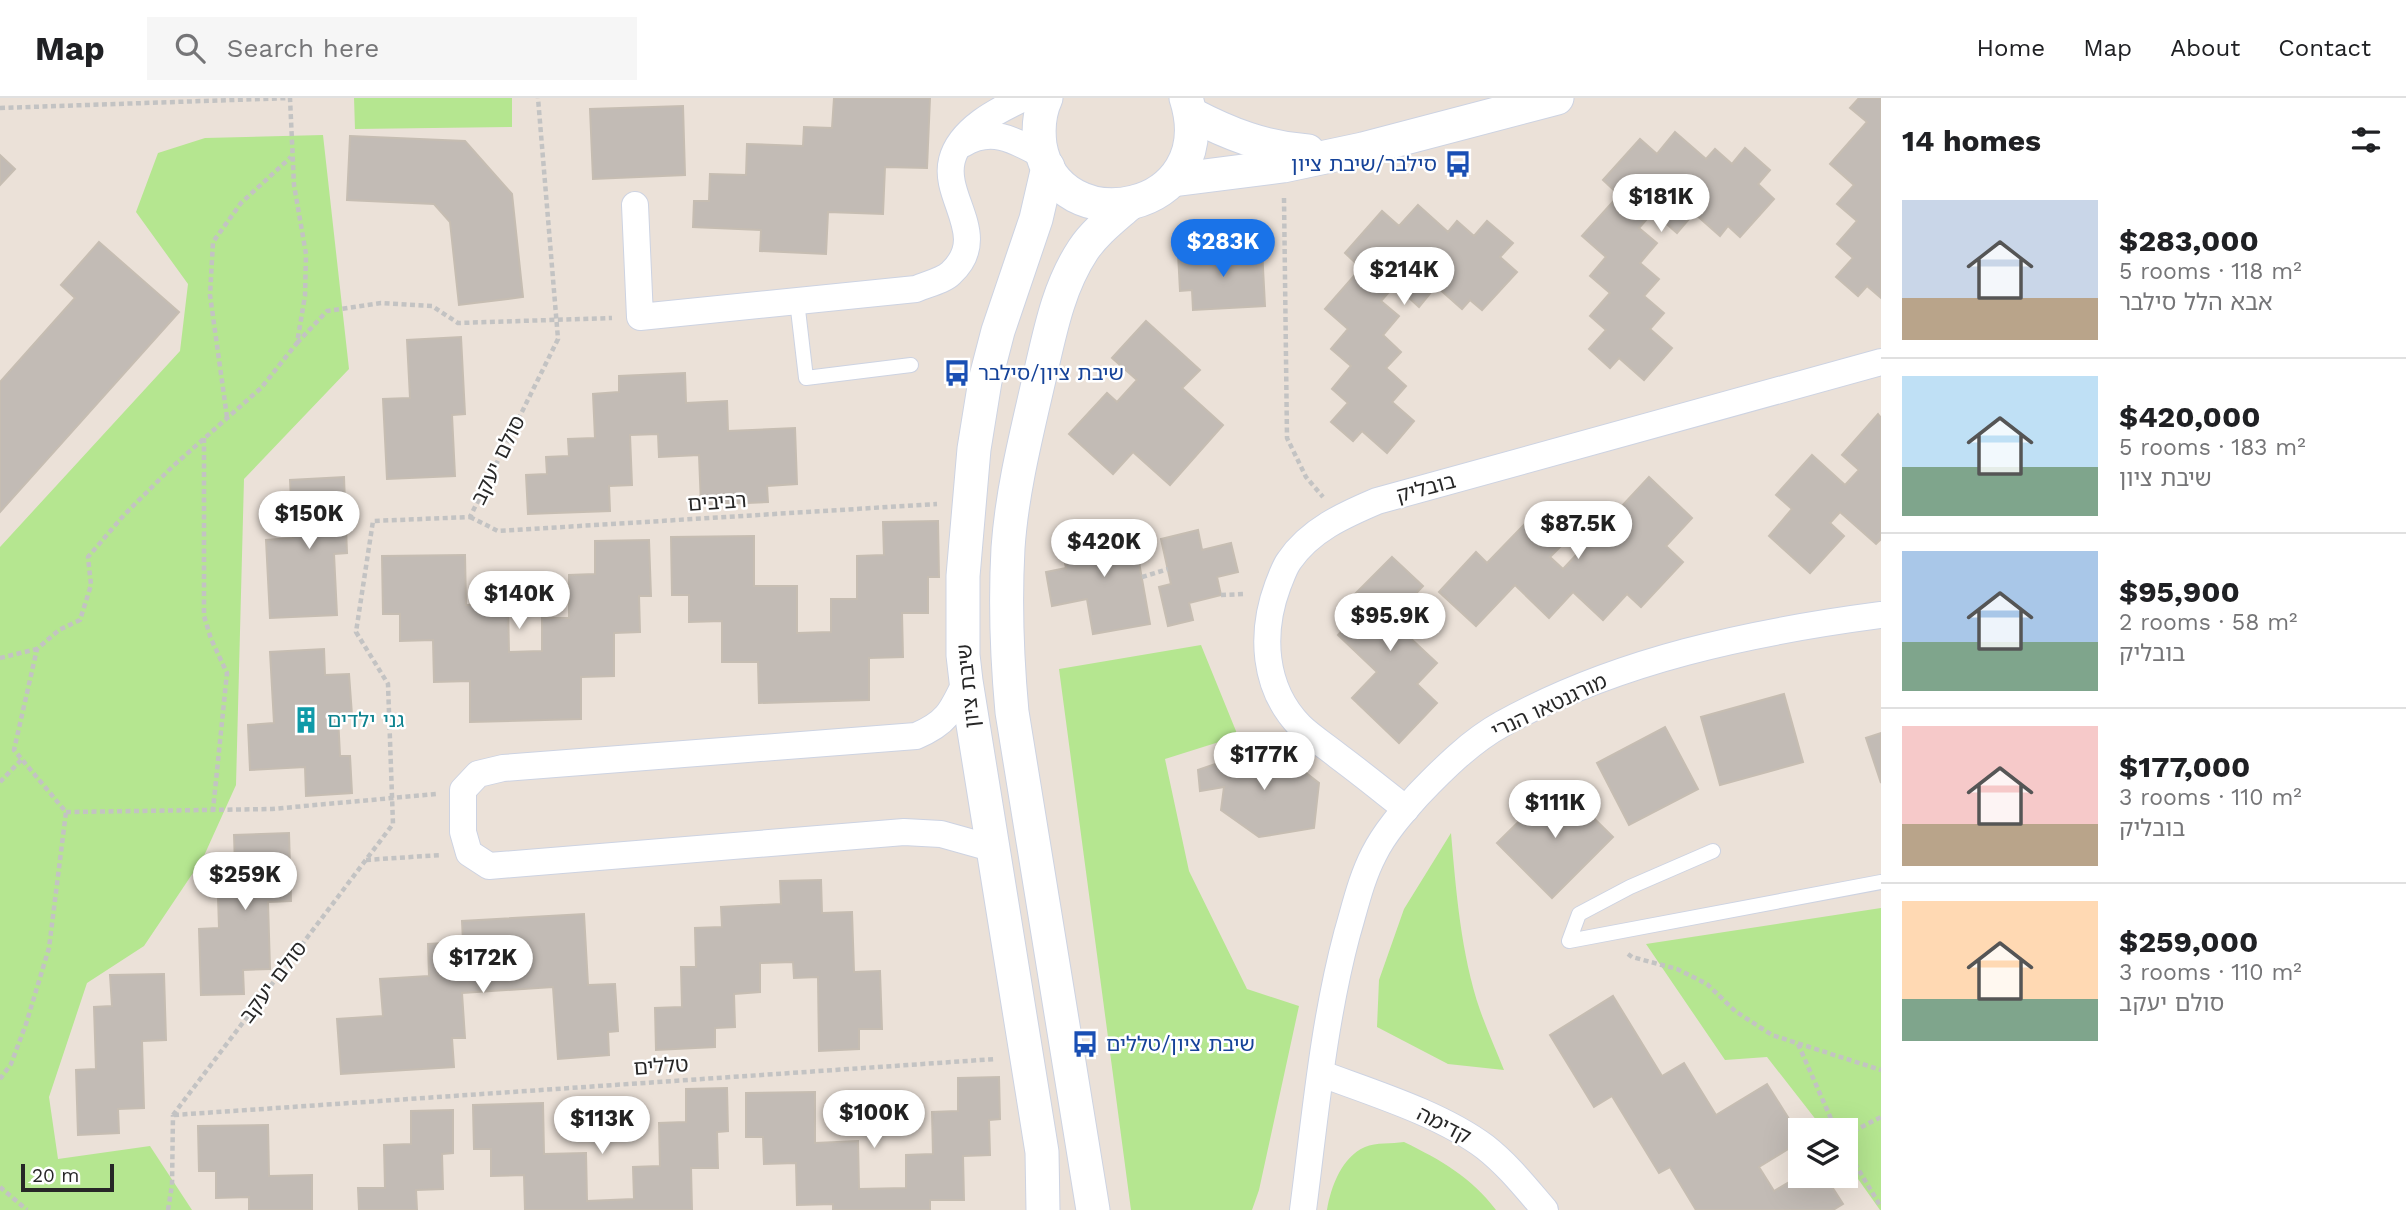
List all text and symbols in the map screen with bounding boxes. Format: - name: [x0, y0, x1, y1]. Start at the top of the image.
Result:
- search box: [147, 17, 637, 80]
- text: Map: [35, 29, 105, 68]
- icon: search: [171, 29, 209, 67]
- text: Search here: [227, 33, 379, 63]
- text: Home: [1977, 34, 2045, 62]
- text: Map: [2083, 34, 2132, 62]
- text: About: [2170, 34, 2240, 62]
- text: Contact: [2278, 34, 2371, 62]
- icon: filters: [2347, 121, 2385, 159]
- text: 14 homes: [1902, 123, 2041, 158]
- bus stop icon: סילבר/שיבת ציון: [1443, 149, 1473, 179]
- place label: סילבר/שיבת ציון: [1291, 151, 1437, 176]
- pin: $181K: [1612, 174, 1710, 234]
- text: $181K: [1629, 183, 1693, 210]
- pin: $283K: [1174, 220, 1272, 279]
- text: $283,000: [2119, 223, 2259, 258]
- text: $283K: [1187, 228, 1259, 255]
- icon: home: [1958, 228, 2042, 312]
- pin: $214K: [1355, 248, 1453, 307]
- text: $214K: [1369, 256, 1439, 283]
- text: 5 rooms · 118 m²: [2119, 258, 2302, 285]
- text: אבא הלל סילבר: [2119, 289, 2273, 316]
- bus stop icon: שיבת ציון/סילבר: [942, 358, 972, 388]
- place label: שיבת ציון/סילבר: [978, 360, 1124, 385]
- text: $420,000: [2119, 399, 2261, 434]
- icon: home: [1958, 404, 2042, 488]
- street label: סולם יעקב: [465, 411, 530, 508]
- text: 5 rooms · 183 m²: [2119, 434, 2306, 461]
- text: שיבת ציון: [2119, 465, 2211, 492]
- street label: בובליק: [1393, 468, 1458, 507]
- street label: רביבים: [687, 487, 747, 516]
- pin: $150K: [260, 491, 358, 551]
- text: $150K: [275, 500, 343, 527]
- pin: $87.5K: [1521, 502, 1635, 561]
- text: $87.5K: [1540, 510, 1616, 537]
- pin: $420K: [1055, 519, 1153, 579]
- text: $420K: [1067, 528, 1141, 555]
- pin: $140K: [470, 572, 568, 631]
- text: $95,900: [2119, 574, 2240, 609]
- icon: home: [1958, 579, 2042, 663]
- text: $140K: [484, 580, 554, 607]
- pin: $95.9K: [1333, 594, 1447, 653]
- text: $95.9K: [1351, 602, 1429, 629]
- text: 2 rooms · 58 m²: [2119, 609, 2298, 636]
- text: בובליק: [2119, 640, 2185, 667]
- street label: שיבת ציון: [951, 643, 984, 729]
- street label: מורגנטאו הנרי: [1487, 668, 1611, 743]
- building icon: גני ילדים: [291, 705, 321, 735]
- place label: גני ילדים: [327, 707, 404, 732]
- pin: $177K: [1215, 732, 1313, 792]
- text: $177K: [1230, 741, 1298, 768]
- text: $177,000: [2119, 749, 2250, 784]
- icon: home: [1958, 754, 2042, 838]
- pin: $111K: [1506, 780, 1604, 840]
- text: 3 rooms · 110 m²: [2119, 784, 2302, 811]
- text: $111K: [1525, 789, 1585, 816]
- text: בובליק: [2119, 815, 2185, 842]
- pin: $259K: [196, 852, 294, 912]
- text: $259K: [209, 861, 281, 888]
- text: $259,000: [2119, 924, 2258, 959]
- icon: home: [1958, 929, 2042, 1013]
- street label: סולם יעקב: [234, 936, 312, 1028]
- pin: $172K: [434, 936, 532, 995]
- text: $172K: [449, 944, 517, 971]
- text: 3 rooms · 110 m²: [2119, 959, 2302, 986]
- text: סולם יעקב: [2119, 990, 2224, 1017]
- bus stop icon: שיבת ציון/טללים: [1070, 1029, 1100, 1059]
- place label: שיבת ציון/טללים: [1106, 1031, 1255, 1056]
- street label: טללים: [633, 1051, 689, 1080]
- pin: $100K: [825, 1090, 923, 1150]
- pin: $113K: [553, 1096, 651, 1156]
- text: $100K: [839, 1099, 909, 1126]
- street label: קדימה: [1413, 1100, 1476, 1149]
- text: $113K: [570, 1105, 634, 1132]
- map controls: [1788, 1118, 1858, 1188]
- button: layers: [1788, 1118, 1858, 1188]
- scale bar: [21, 1161, 114, 1193]
- text: 20 m: [32, 1164, 79, 1187]

